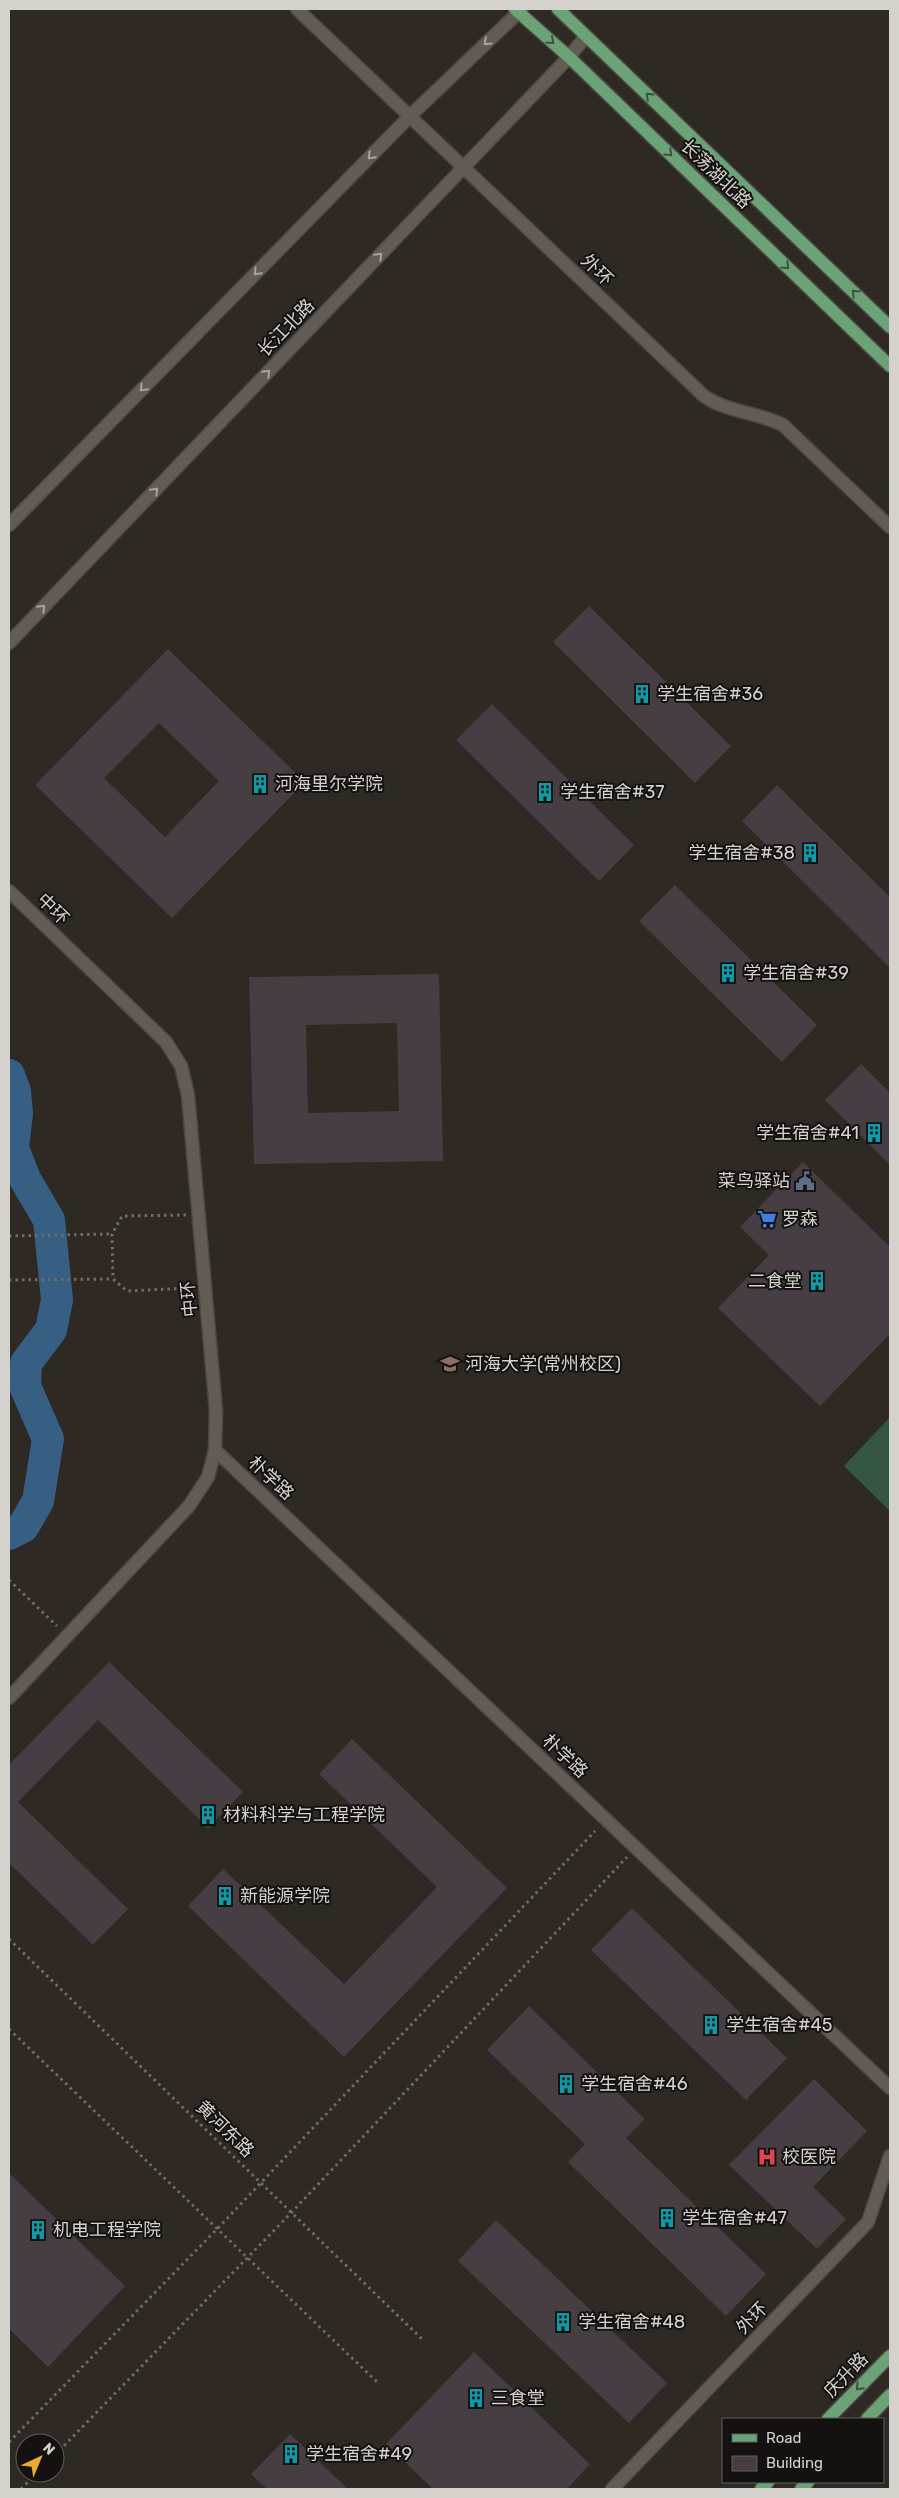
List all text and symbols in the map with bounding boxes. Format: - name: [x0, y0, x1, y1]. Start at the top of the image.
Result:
- one-way arrow: [545, 35, 554, 44]
- one-way arrow: [484, 36, 493, 45]
- one-way arrow: [646, 93, 655, 102]
- street label: 长荡湖北路: [676, 135, 756, 213]
- one-way arrow: [663, 147, 672, 156]
- one-way arrow: [368, 150, 377, 159]
- street label: 外环: [576, 250, 618, 290]
- one-way arrow: [373, 252, 382, 261]
- one-way arrow: [780, 260, 789, 269]
- one-way arrow: [254, 266, 263, 275]
- one-way arrow: [852, 290, 861, 299]
- street label: 长江北路: [253, 294, 319, 362]
- one-way arrow: [261, 370, 270, 379]
- one-way arrow: [140, 382, 149, 391]
- one-way arrow: [149, 487, 158, 496]
- one-way arrow: [36, 605, 45, 614]
- building icon: 学生宿舍#36: [631, 683, 653, 705]
- place label: 学生宿舍#36: [657, 683, 763, 705]
- building icon: 河海里尔学院: [249, 773, 271, 795]
- place label: 河海里尔学院: [275, 773, 383, 795]
- building icon: 学生宿舍#37: [534, 781, 556, 803]
- place label: 学生宿舍#37: [560, 781, 665, 803]
- place label: 学生宿舍#38: [688, 842, 795, 864]
- building icon: 学生宿舍#38: [799, 842, 821, 864]
- street label: 中环: [32, 889, 74, 929]
- building icon: 学生宿舍#39: [717, 962, 739, 984]
- place label: 学生宿舍#39: [743, 962, 849, 984]
- place label: 学生宿舍#41: [756, 1122, 859, 1144]
- building icon: 学生宿舍#41: [863, 1122, 885, 1144]
- place label: 菜鸟驿站: [718, 1170, 790, 1192]
- public building icon: 菜鸟驿站: [794, 1170, 816, 1192]
- supermarket icon: 罗森: [756, 1208, 778, 1230]
- place label: 罗森: [782, 1208, 818, 1230]
- place label: 二食堂: [748, 1270, 802, 1292]
- building icon: 二食堂: [806, 1270, 828, 1292]
- street label: 中环: [176, 1280, 202, 1318]
- school or university icon: 河海大学(常州校区): [439, 1353, 461, 1375]
- place label: 河海大学(常州校区): [465, 1353, 621, 1375]
- street label: 朴学路: [244, 1452, 298, 1504]
- street label: 朴学路: [538, 1730, 592, 1782]
- building icon: 材料科学与工程学院: [197, 1804, 219, 1826]
- place label: 材料科学与工程学院: [223, 1804, 385, 1826]
- building icon: 新能源学院: [214, 1885, 236, 1907]
- place label: 新能源学院: [240, 1885, 330, 1907]
- building icon: 学生宿舍#45: [700, 2014, 722, 2036]
- place label: 学生宿舍#45: [726, 2014, 832, 2036]
- building icon: 学生宿舍#46: [555, 2073, 577, 2095]
- place label: 学生宿舍#46: [581, 2073, 688, 2095]
- street label: 黄河东路: [191, 2096, 259, 2162]
- hospital icon: 校医院: [756, 2146, 778, 2168]
- place label: 校医院: [782, 2146, 836, 2168]
- building icon: 学生宿舍#47: [656, 2207, 678, 2229]
- place label: 学生宿舍#47: [682, 2207, 787, 2229]
- building icon: 机电工程学院: [27, 2219, 49, 2241]
- place label: 机电工程学院: [53, 2219, 161, 2241]
- street label: 外环: [732, 2297, 772, 2339]
- building icon: 学生宿舍#48: [552, 2311, 574, 2333]
- place label: 学生宿舍#48: [578, 2311, 685, 2333]
- street label: 庆升路: [819, 2348, 873, 2402]
- one-way arrow: [856, 2381, 865, 2390]
- building icon: 三食堂: [465, 2387, 487, 2409]
- place label: 三食堂: [491, 2387, 545, 2409]
- legend: [722, 2418, 884, 2483]
- text: Road: [766, 2429, 802, 2447]
- north arrow: [15, 2433, 65, 2483]
- text: N: [39, 2439, 58, 2459]
- building icon: 学生宿舍#49: [280, 2443, 302, 2465]
- place label: 学生宿舍#49: [306, 2443, 412, 2465]
- text: Building: [766, 2454, 823, 2472]

